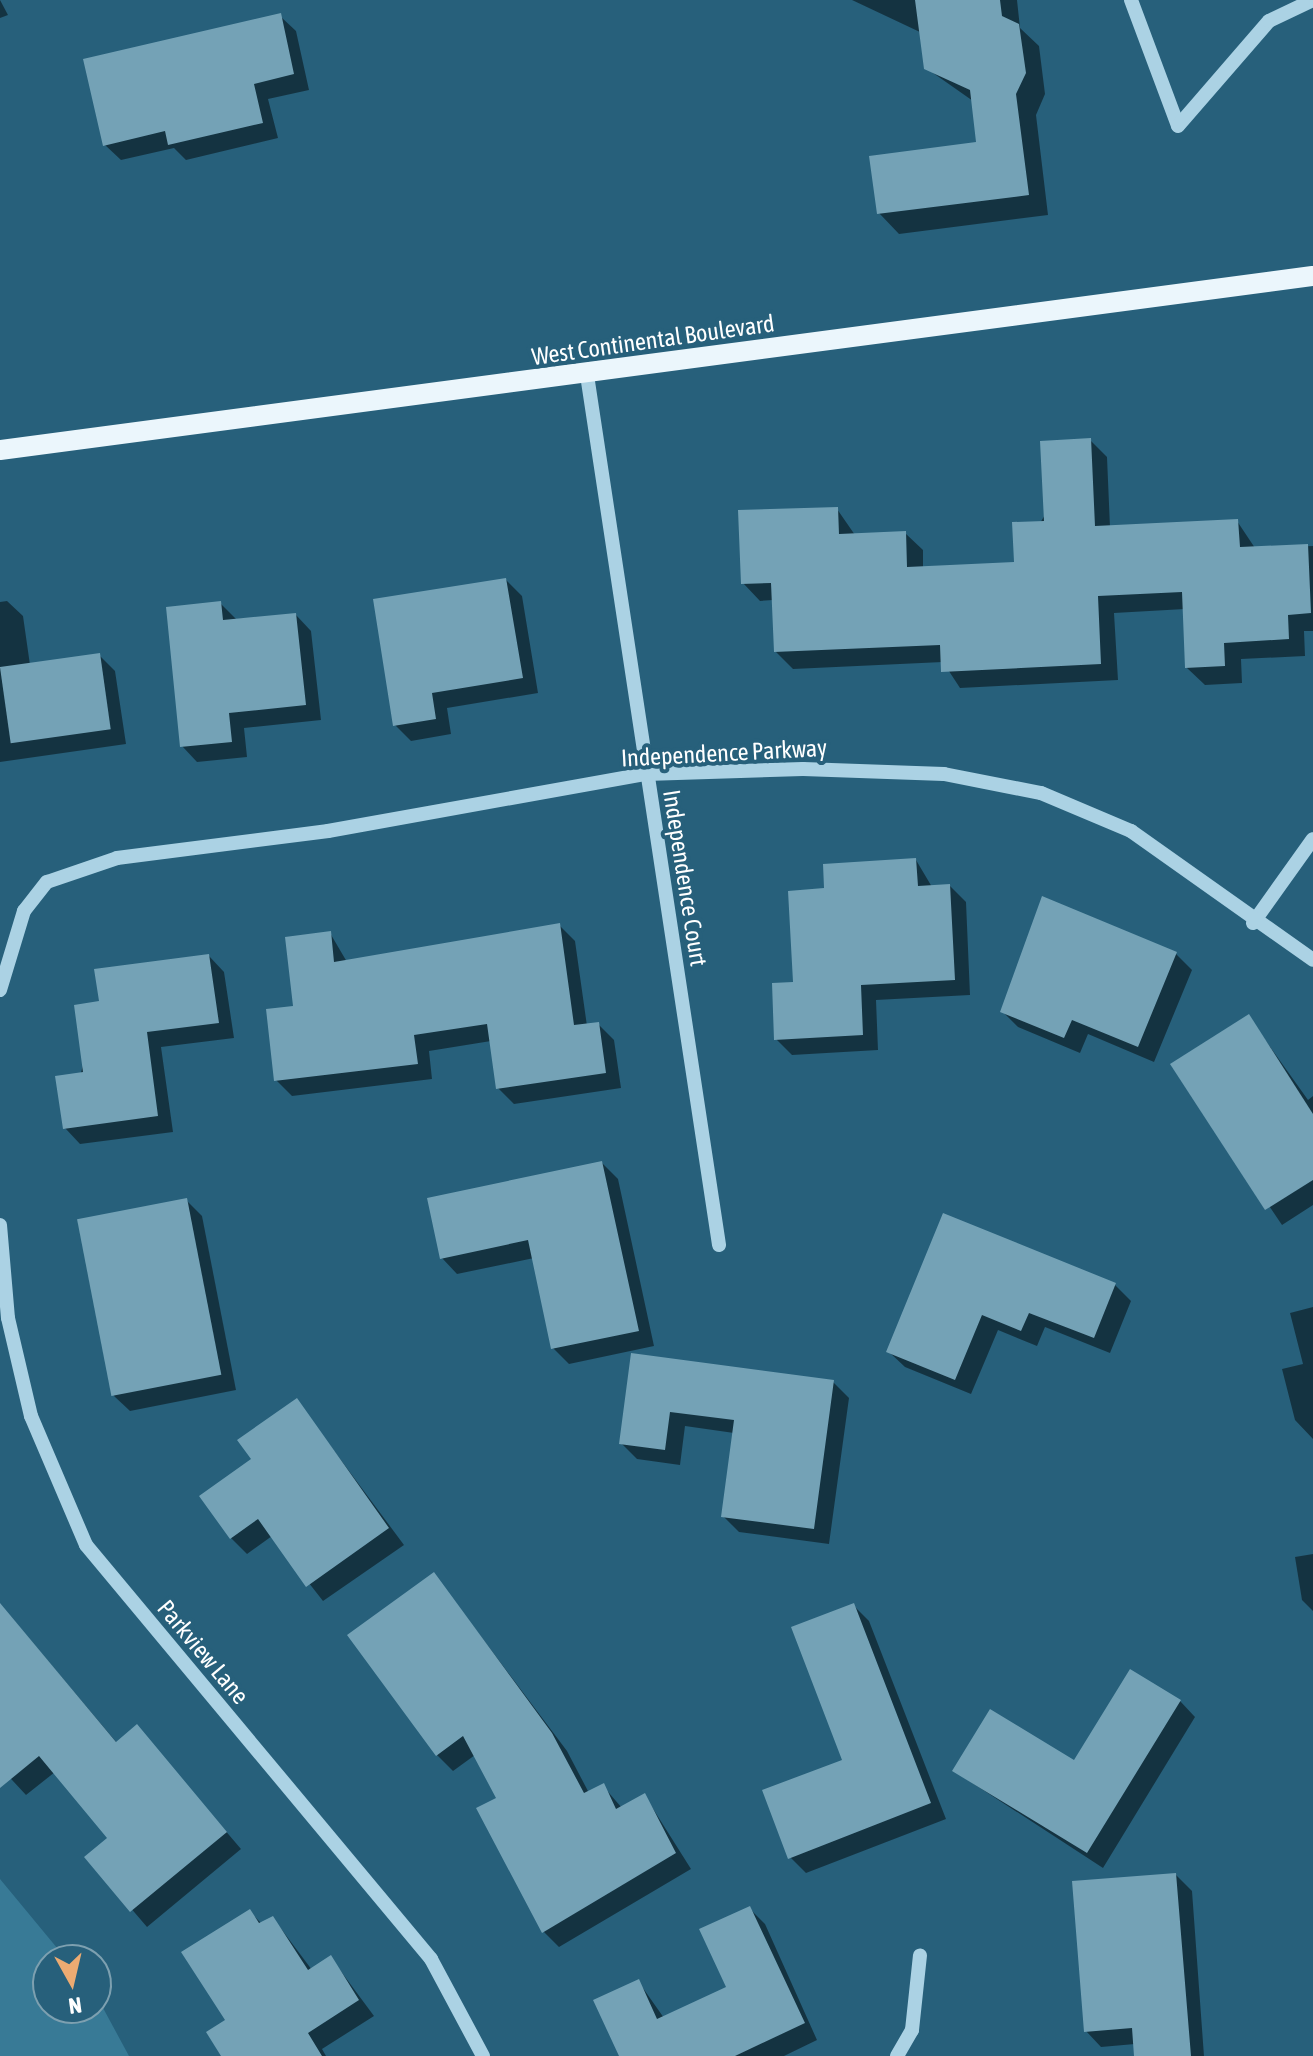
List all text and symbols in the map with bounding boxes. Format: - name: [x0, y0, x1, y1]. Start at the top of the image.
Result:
- street label: West Continental Boulevard: [530, 309, 776, 371]
- street label: Independence Parkway: [620, 733, 828, 773]
- street label: Independence Court: [657, 788, 713, 968]
- street label: Parkview Lane: [151, 1594, 255, 1710]
- north arrow: [32, 1944, 112, 2024]
- text: N: [67, 1992, 83, 2020]

